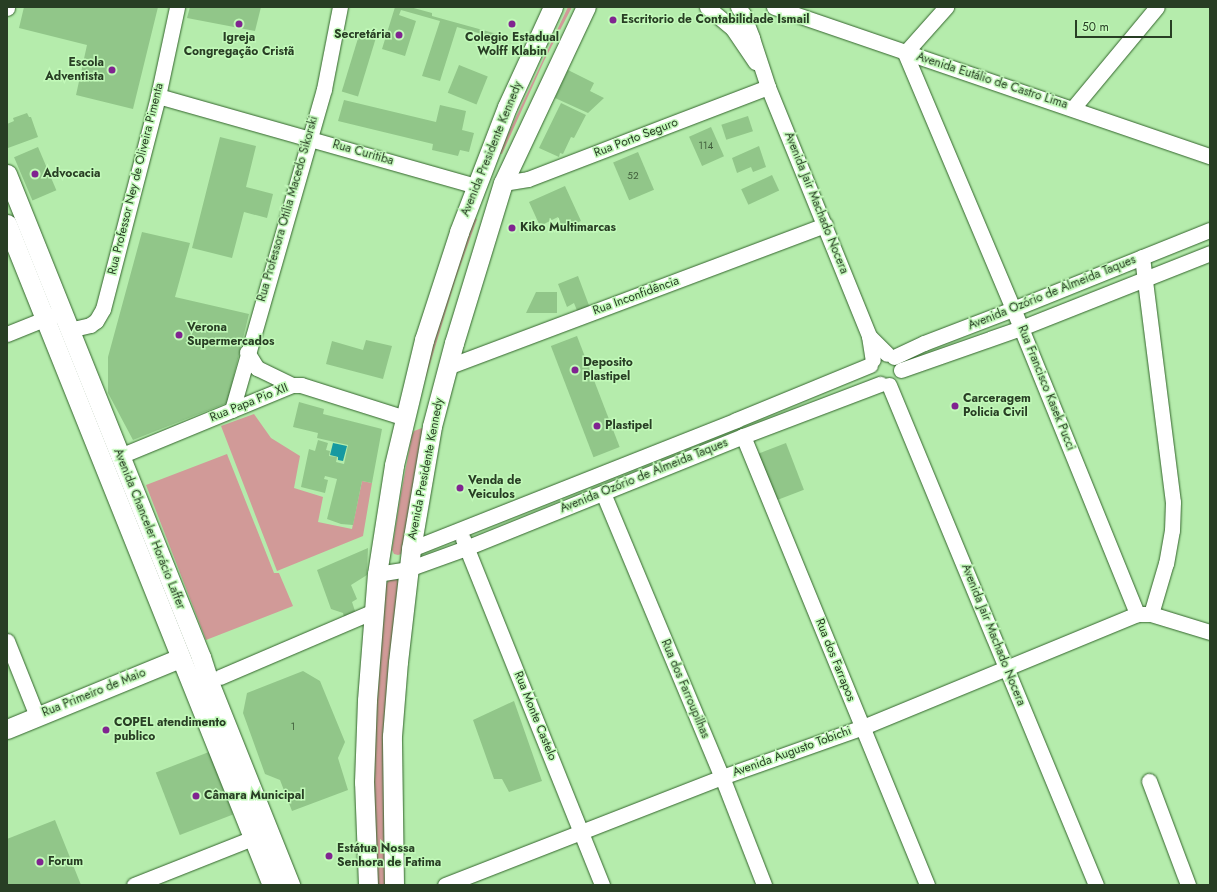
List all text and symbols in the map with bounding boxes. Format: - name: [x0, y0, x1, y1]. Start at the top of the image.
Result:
- scale bar: [1077, 12, 1174, 38]
- place label: Escritorio de Contabilidade Ismail: [621, 13, 809, 27]
- marker: Escritorio de Contabilidade Ismail: [608, 15, 618, 25]
- text: 50 m: [1082, 18, 1109, 36]
- marker: Igreja Congregação Cristã: [234, 19, 244, 29]
- marker: Colegio Estadual Wolff Klabin: [507, 19, 517, 29]
- place label: Secretária: [334, 28, 391, 42]
- marker: Secretária: [394, 30, 404, 40]
- place label: Igreja Congregação Cristã: [184, 31, 294, 59]
- place label: Colegio Estadual Wolff Klabin: [465, 31, 559, 59]
- street label: Avenida Eutálio de Castro Lima: [915, 50, 1069, 112]
- place label: Escola Adventista: [45, 56, 104, 84]
- marker: Escola Adventista: [107, 65, 117, 75]
- street label: Avenida Presidente Kennedy: [458, 79, 526, 219]
- street label: Rua Professor Ney de Oliveira Pimenta: [105, 82, 167, 276]
- street label: Rua Professora Otília Macedo Sikorski: [255, 115, 321, 303]
- street label: Rua Porto Seguro: [592, 115, 680, 161]
- street label: Avenida Jair Machado Nocera: [781, 130, 851, 276]
- street label: Rua Curitiba: [331, 137, 395, 169]
- house number: 114: [699, 140, 713, 152]
- place label: Advocacia: [43, 167, 101, 181]
- marker: Advocacia: [30, 169, 40, 179]
- house number: 52: [627, 170, 639, 182]
- place label: Kiko Multimarcas: [520, 221, 616, 235]
- marker: Kiko Multimarcas: [507, 223, 517, 233]
- street label: Avenida Ozório de Almeida Taques: [966, 253, 1138, 333]
- street label: Rua Inconfidência: [591, 274, 681, 318]
- place label: Verona Supermercados: [187, 321, 274, 349]
- street label: Rua Francisco Kasek Pucci: [1014, 323, 1078, 453]
- marker: Verona Supermercados: [174, 330, 184, 340]
- place label: Deposito Plastipel: [583, 356, 633, 384]
- marker: Deposito Plastipel: [570, 365, 580, 375]
- street label: Rua Papa Pio XII: [208, 381, 290, 425]
- place label: Carceragem Policia Civil: [963, 392, 1031, 420]
- street label: Avenida Presidente Kennedy: [405, 397, 447, 541]
- marker: Carceragem Policia Civil: [950, 401, 960, 411]
- place label: Plastipel: [605, 419, 652, 433]
- marker: Plastipel: [592, 421, 602, 431]
- street label: Avenida Ozório de Almeida Taques: [558, 436, 730, 516]
- street label: Avenida Chanceler Horácio Laffer: [110, 447, 188, 611]
- place label: Venda de Veiculos: [468, 474, 521, 502]
- marker: Venda de Veiculos: [455, 483, 465, 493]
- street label: Avenida Jair Machado Nocera: [958, 562, 1028, 708]
- street label: Rua dos Farrapos: [812, 617, 858, 703]
- street label: Rua dos Farroupilhas: [658, 637, 712, 741]
- street label: Rua Primeiro de Maio: [40, 666, 148, 720]
- street label: Rua Monte Castelo: [511, 669, 559, 763]
- place label: COPEL atendimento publico: [114, 716, 226, 744]
- house number: 1: [291, 721, 295, 733]
- street label: Avenida Augusto Tobichi: [731, 724, 853, 780]
- marker: COPEL atendimento publico: [101, 725, 111, 735]
- place label: Câmara Municipal: [204, 789, 304, 803]
- marker: Câmara Municipal: [191, 791, 201, 801]
- place label: Estátua Nossa Senhora de Fatima: [337, 842, 441, 870]
- marker: Estátua Nossa Senhora de Fatima: [324, 851, 334, 861]
- place label: Forum: [48, 855, 83, 869]
- marker: Forum: [35, 857, 45, 867]

